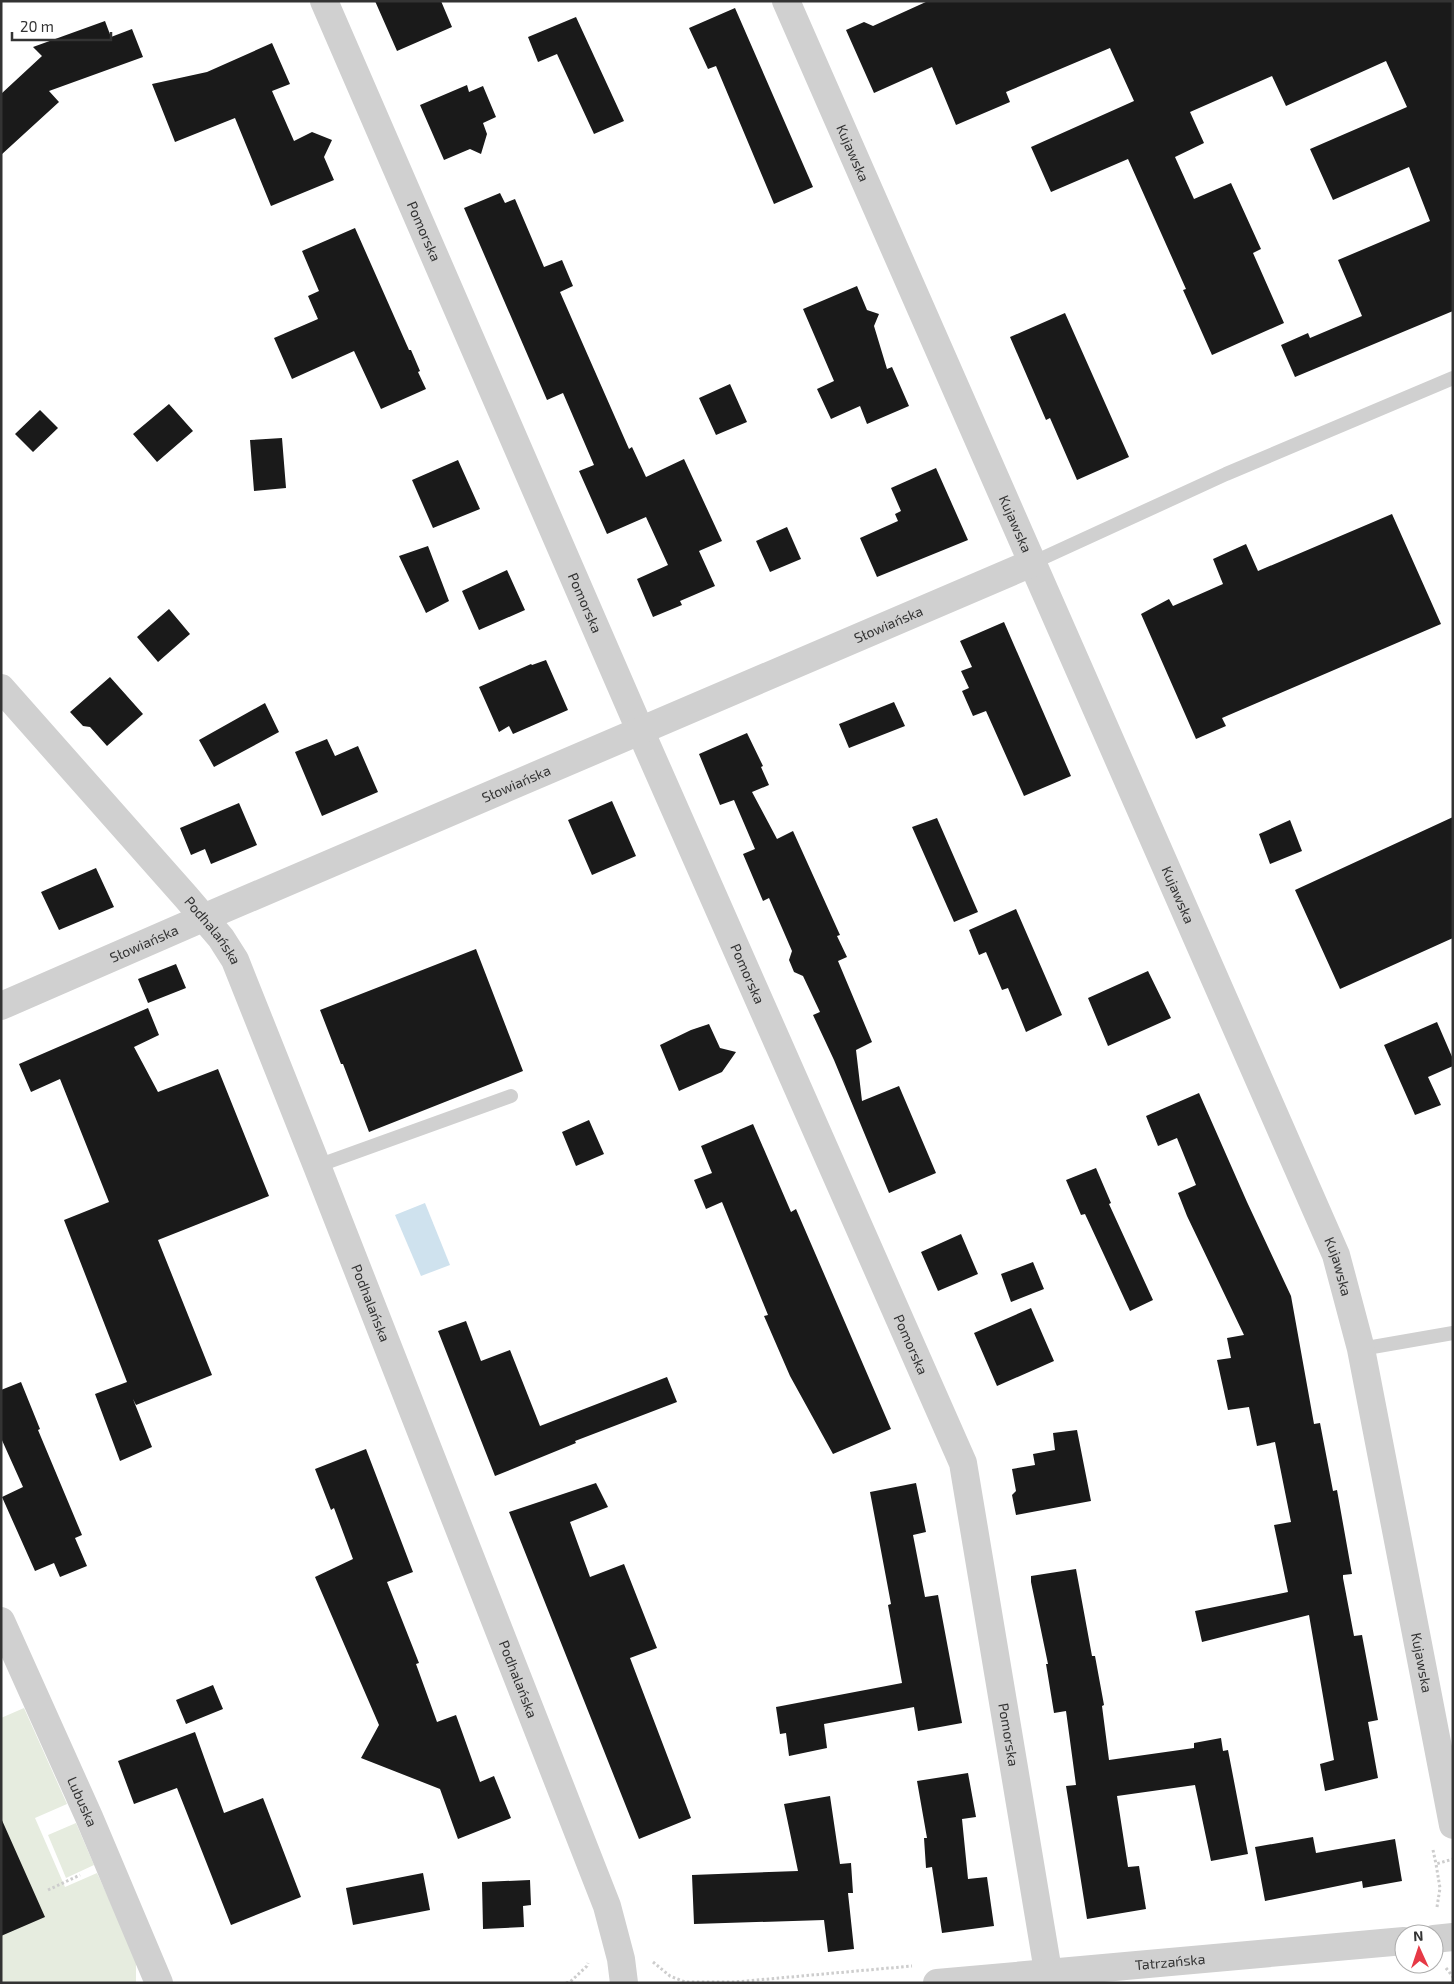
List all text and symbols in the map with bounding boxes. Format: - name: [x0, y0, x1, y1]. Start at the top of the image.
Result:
- scale bar: [12, 10, 111, 42]
- text: 20 m: [20, 17, 54, 35]
- street label: Kujawska: [833, 122, 873, 184]
- street label: Pomorska: [404, 198, 445, 264]
- street label: Kujawska: [996, 492, 1036, 555]
- street label: Pomorska: [565, 570, 606, 635]
- street label: Słowiańska: [851, 602, 925, 646]
- street label: Słowiańska: [479, 761, 553, 806]
- street label: Kujawska: [1158, 863, 1198, 926]
- street label: Podhalańska: [181, 893, 245, 967]
- street label: Słowiańska: [107, 921, 181, 966]
- street label: Pomorska: [727, 941, 769, 1006]
- street label: Kujawska: [1321, 1234, 1356, 1298]
- street label: Podhalańska: [348, 1262, 394, 1344]
- street label: Pomorska: [891, 1312, 932, 1377]
- street label: Kujawska: [1408, 1631, 1436, 1694]
- street label: Podhalańska: [496, 1638, 541, 1720]
- street label: Pomorska: [995, 1702, 1023, 1768]
- street label: Lubuska: [64, 1774, 101, 1829]
- north arrow: [1394, 1924, 1444, 1974]
- text: N: [1413, 1927, 1424, 1944]
- street label: Tatrzańska: [1134, 1950, 1206, 1973]

